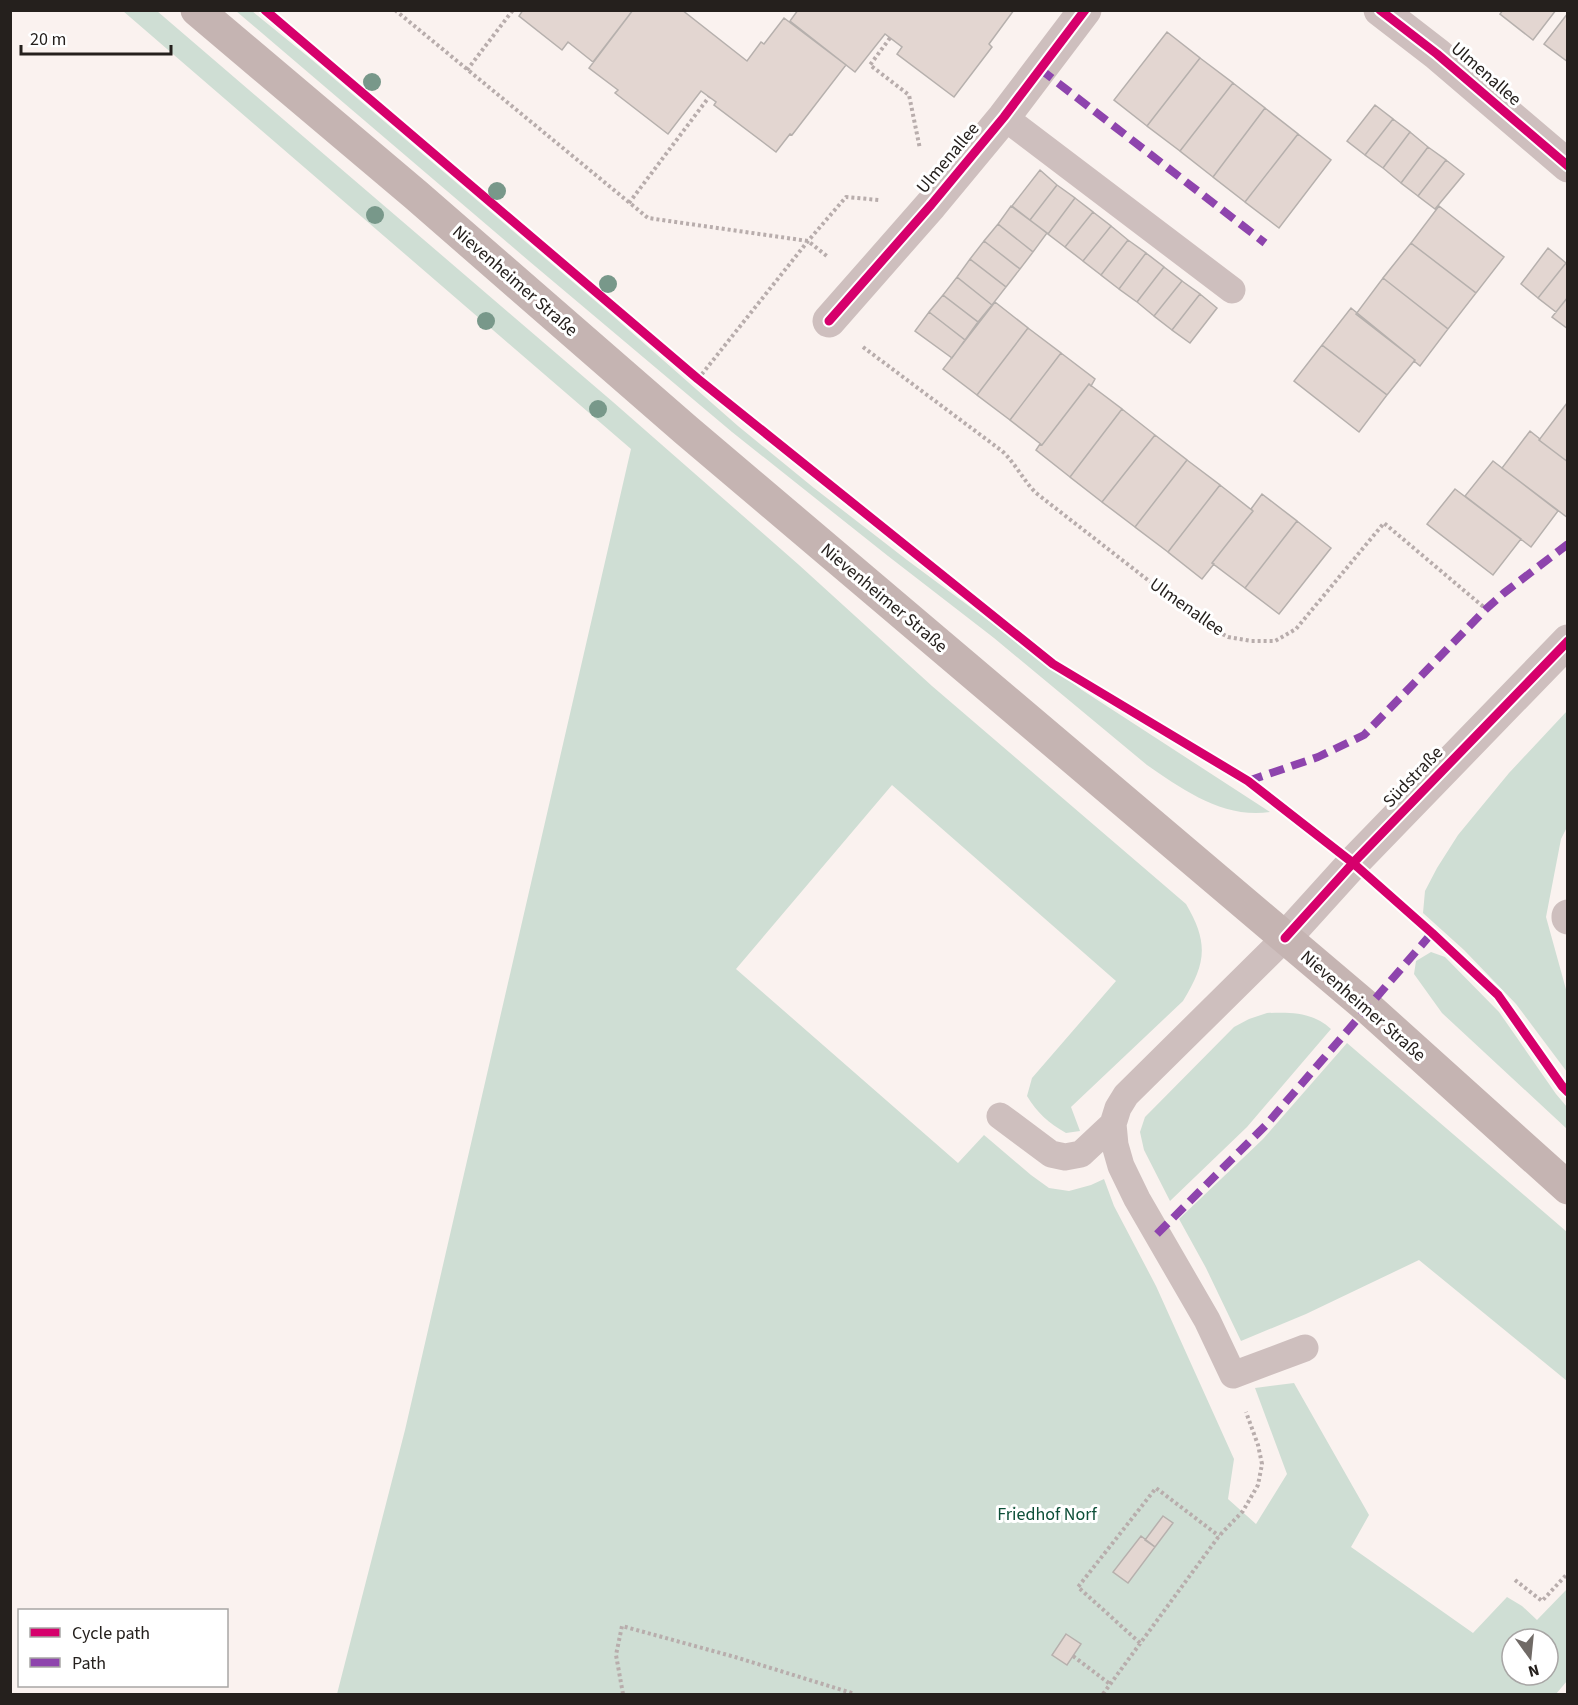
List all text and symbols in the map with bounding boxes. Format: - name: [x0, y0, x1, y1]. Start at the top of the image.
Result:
- scale bar: [21, 18, 171, 56]
- text: 20 m: [30, 27, 66, 52]
- street label: Ulmenallee: [1445, 36, 1527, 112]
- street label: Ulmenallee: [911, 117, 985, 199]
- street label: Nievenheimer Straße: [447, 220, 583, 342]
- street label: Nievenheimer Straße: [815, 537, 953, 659]
- street label: Ulmenallee: [1145, 572, 1229, 642]
- street label: Südstraße: [1377, 741, 1449, 813]
- street label: Nievenheimer Straße: [1295, 945, 1431, 1067]
- park label: Friedhof Norf: [997, 1502, 1097, 1527]
- legend: [18, 1609, 228, 1687]
- text: Cycle path: [72, 1621, 150, 1646]
- north arrow: [1500, 1627, 1560, 1687]
- text: Path: [72, 1651, 106, 1676]
- text: N: [1526, 1659, 1542, 1683]

